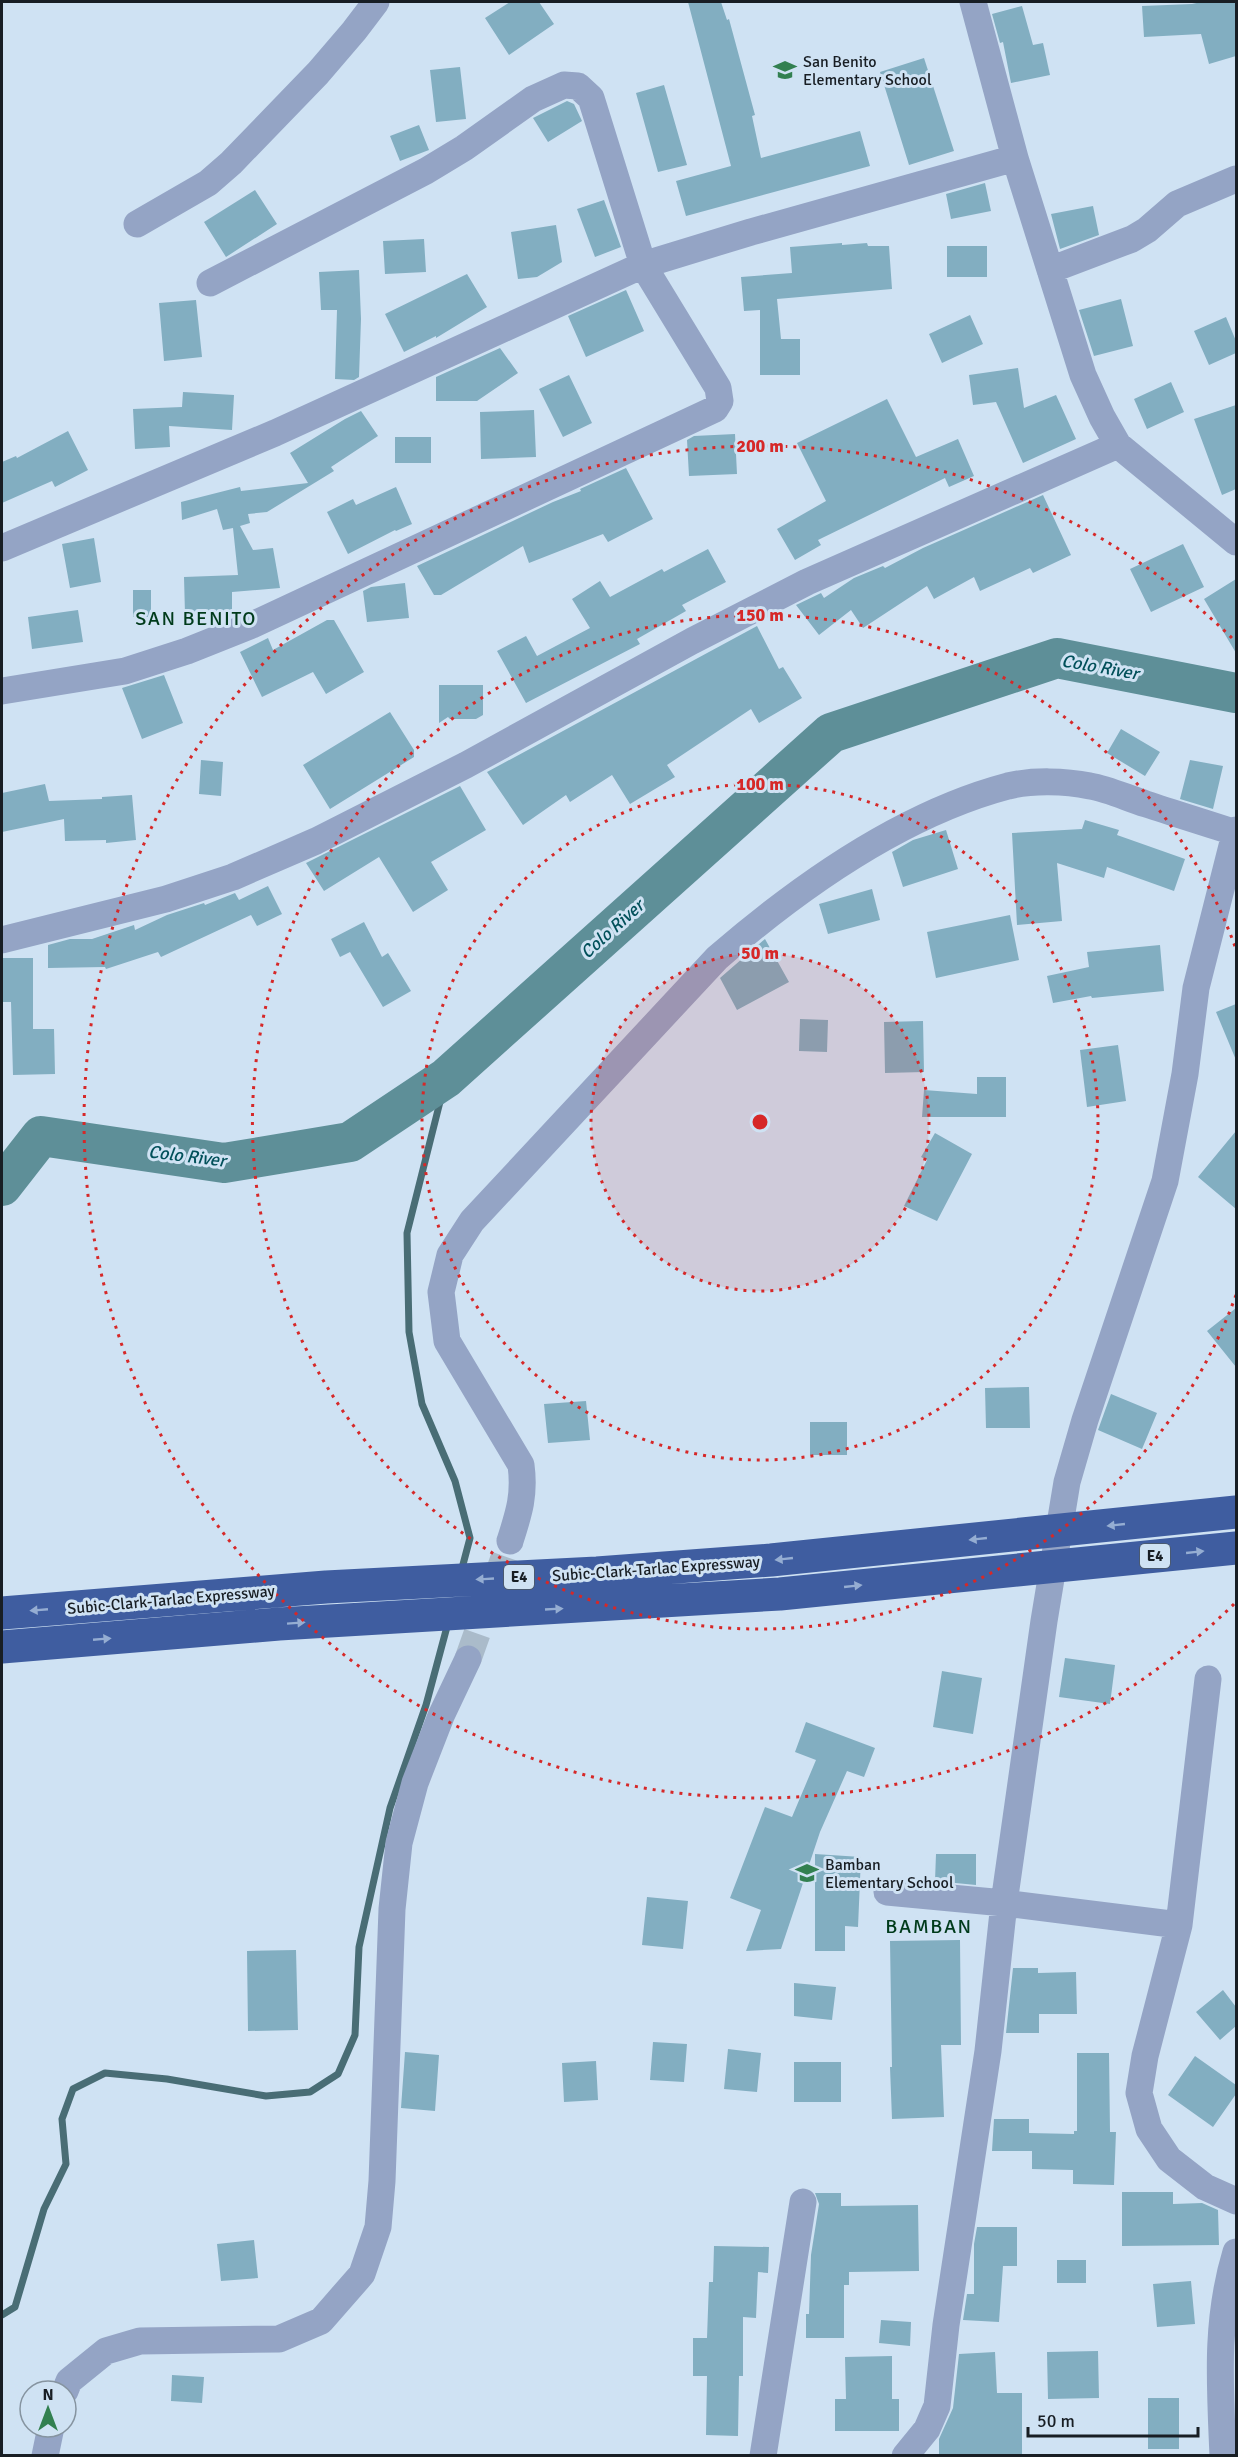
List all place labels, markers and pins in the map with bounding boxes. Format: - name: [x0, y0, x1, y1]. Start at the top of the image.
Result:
- place label: San Benito Elementary School: [803, 52, 932, 90]
- school or university icon: San Benito Elementary School: [772, 57, 798, 83]
- centre of rings: [750, 1112, 770, 1132]
- place label: Bamban Elementary School: [825, 1855, 954, 1893]
- school or university icon: Bamban Elementary School: [794, 1860, 820, 1886]

